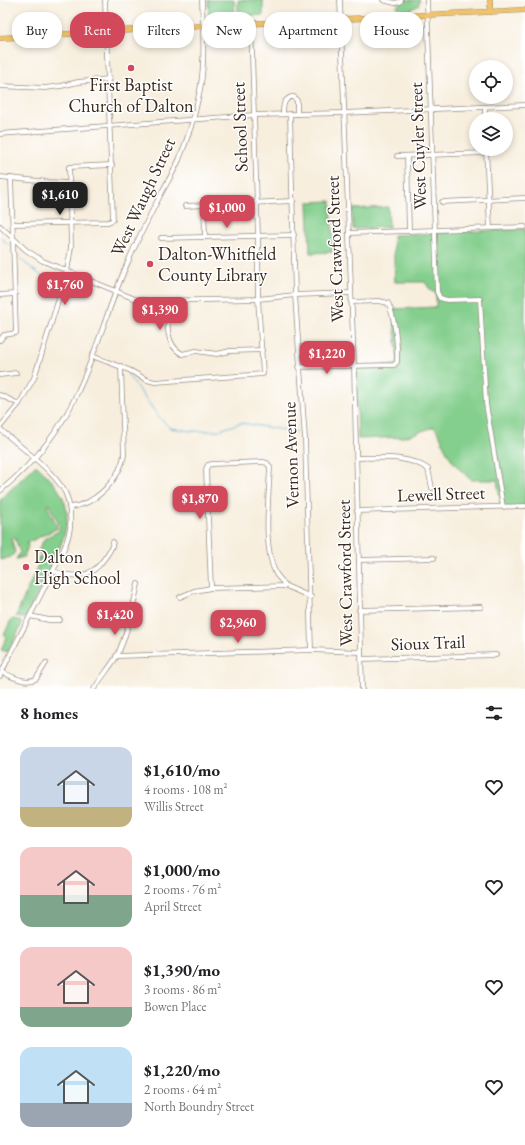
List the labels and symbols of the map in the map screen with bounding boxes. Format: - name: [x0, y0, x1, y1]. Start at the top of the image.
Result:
- marker: First Baptist Church of Dalton: [126, 63, 136, 73]
- place label: First Baptist Church of Dalton: [68, 73, 194, 117]
- street label: School Street: [226, 81, 253, 172]
- street label: West Cuyler Street: [404, 82, 431, 210]
- street label: West Waugh Street: [105, 133, 180, 260]
- street label: West Crawford Street: [320, 175, 349, 323]
- pin: $1,610: [27, 182, 93, 216]
- pin: $1,000: [194, 195, 260, 229]
- place label: Dalton-Whitfield County Library: [158, 242, 277, 286]
- marker: Dalton-Whitfield County Library: [145, 259, 155, 269]
- pin: $1,760: [32, 272, 98, 306]
- pin: $1,390: [127, 297, 193, 331]
- pin: $1,220: [294, 341, 360, 375]
- street label: Vernon Avenue: [277, 401, 304, 509]
- street label: Lewell Street: [396, 480, 486, 507]
- pin: $1,870: [167, 486, 233, 520]
- street label: West Crawford Street: [332, 499, 357, 647]
- place label: Dalton High School: [34, 545, 121, 589]
- marker: Dalton High School: [21, 562, 31, 572]
- pin: $1,420: [82, 602, 148, 636]
- pin: $2,960: [205, 610, 271, 644]
- street label: Sioux Trail: [390, 630, 466, 655]

